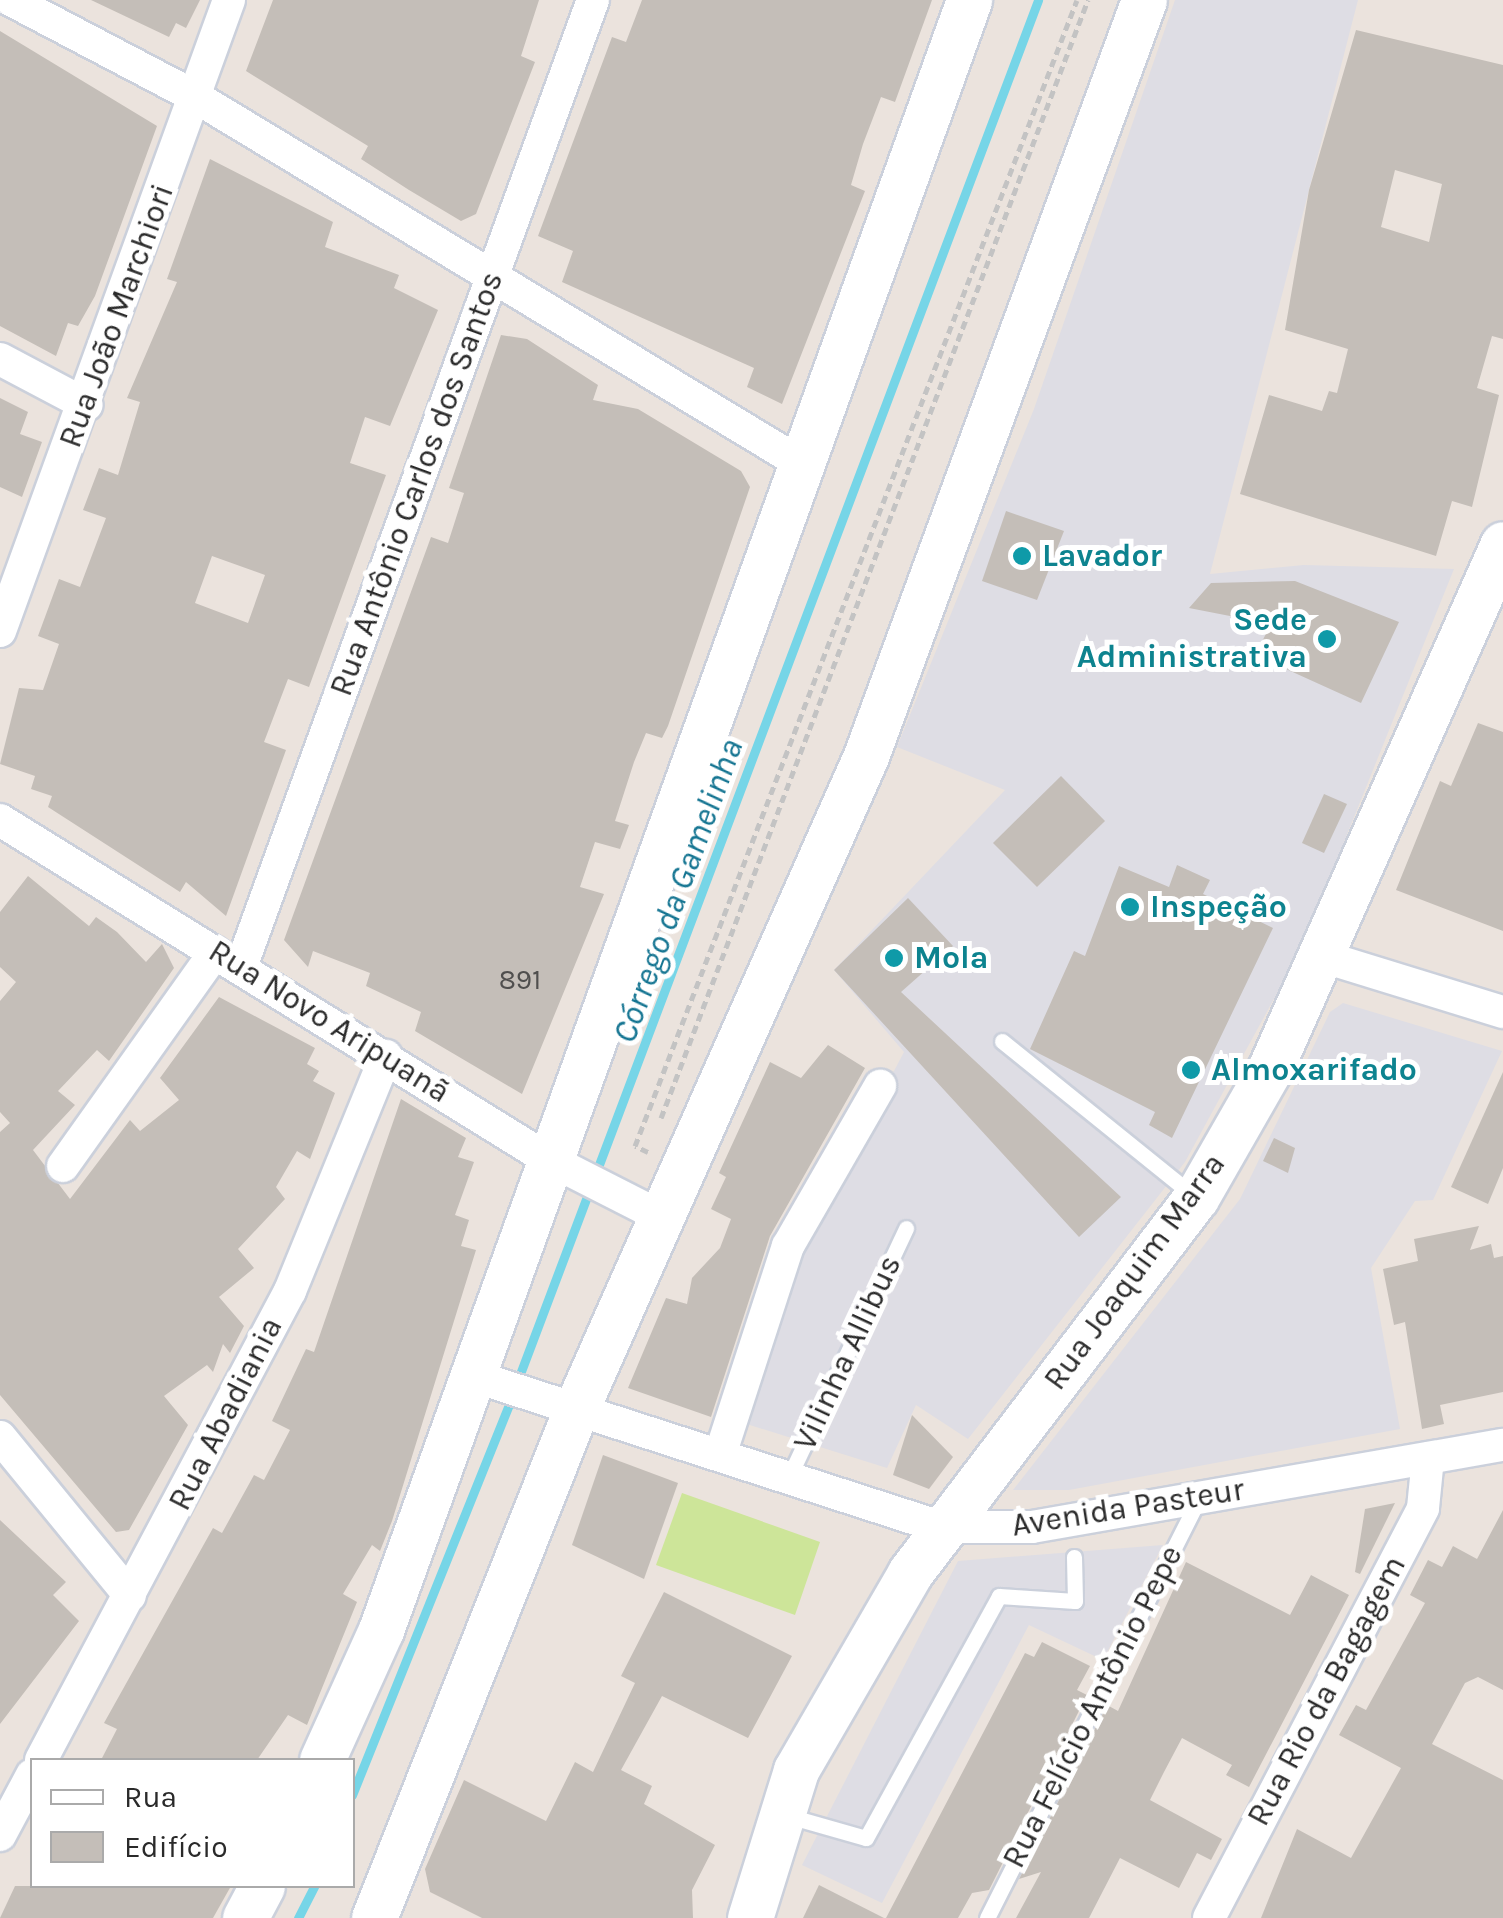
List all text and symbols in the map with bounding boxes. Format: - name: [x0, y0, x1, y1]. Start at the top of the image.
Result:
- street label: Rua João Marchiori: [51, 179, 183, 453]
- street label: Rua Antônio Carlos dos Santos: [322, 267, 512, 701]
- place label: Lavador: [1042, 537, 1162, 575]
- marker: Lavador: [1011, 545, 1033, 567]
- place label: Sede Administrativa: [1077, 602, 1307, 677]
- marker: Sede Administrativa: [1316, 628, 1338, 650]
- water label: Córrego da Gamelinha: [603, 733, 753, 1049]
- place label: Inspeção: [1150, 888, 1287, 926]
- marker: Inspeção: [1119, 896, 1141, 918]
- street label: Rua Novo Aripuanã: [201, 932, 457, 1112]
- place label: Mola: [914, 939, 989, 977]
- marker: Mola: [883, 947, 905, 969]
- house number: 891: [499, 963, 541, 997]
- place label: Almoxarifado: [1211, 1051, 1417, 1089]
- marker: Almoxarifado: [1180, 1059, 1202, 1081]
- street label: Rua Joaquim Marra: [1036, 1146, 1234, 1398]
- street label: Vilinha Allibus: [786, 1249, 910, 1457]
- street label: Rua Abadiania: [161, 1311, 291, 1517]
- street label: Avenida Pasteur: [1009, 1471, 1247, 1545]
- street label: Rua Felício Antônio Pepe: [995, 1539, 1191, 1875]
- street label: Rua Rio da Bagagem: [1240, 1549, 1414, 1833]
- legend: [30, 1758, 355, 1888]
- text: Rua: [124, 1779, 177, 1815]
- text: Edifício: [124, 1829, 228, 1865]

